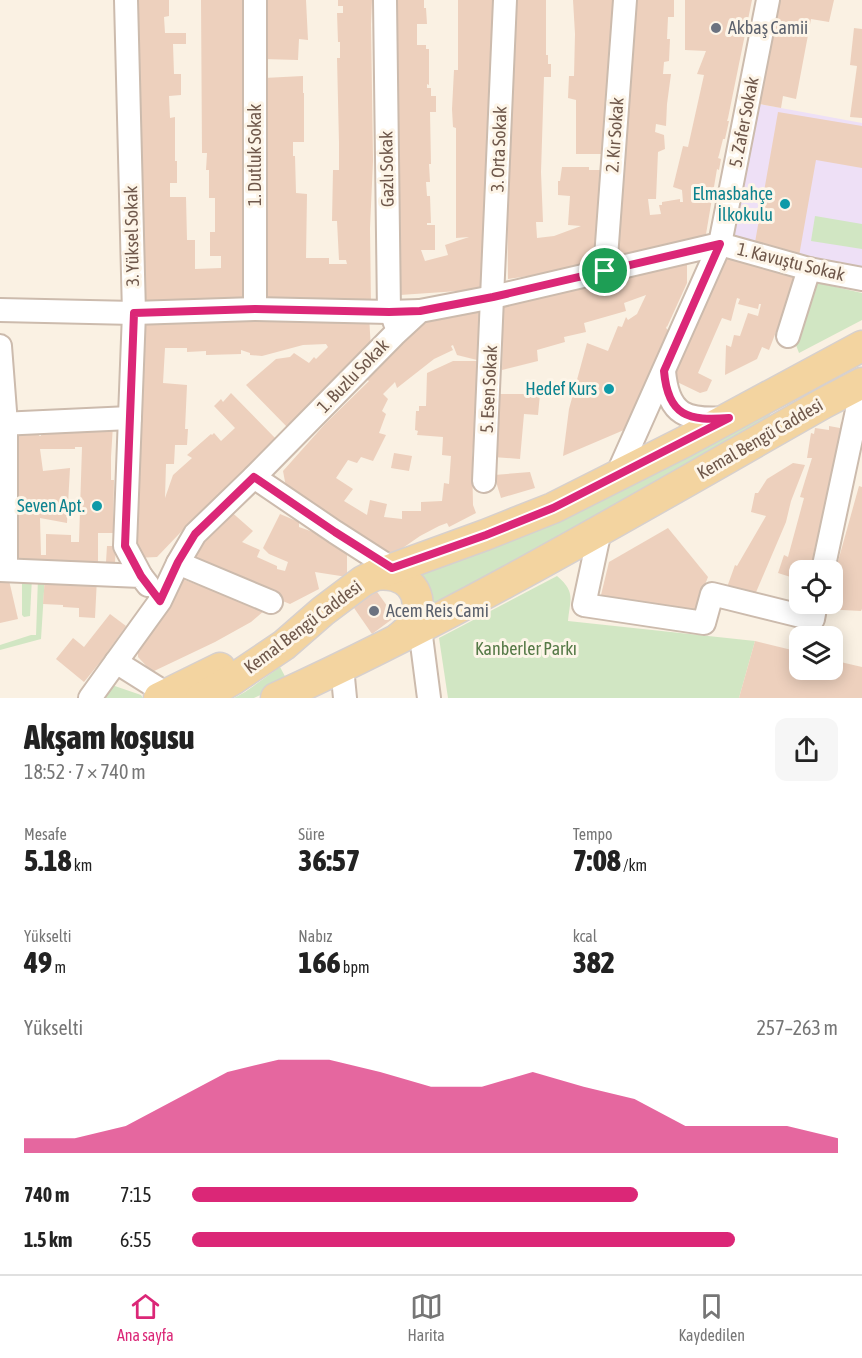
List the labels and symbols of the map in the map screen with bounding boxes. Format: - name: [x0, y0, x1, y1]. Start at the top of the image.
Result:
- place label: Akbaş Camii: [728, 17, 808, 38]
- marker: Akbaş Camii: [709, 21, 723, 35]
- street label: 5. Zafer Sokak: [724, 75, 763, 169]
- street label: 2. Kır Sokak: [601, 97, 628, 173]
- street label: 1. Dutluk Sokak: [244, 104, 265, 206]
- street label: 3. Orta Sokak: [487, 106, 510, 192]
- street label: Gazlı Sokak: [375, 131, 398, 207]
- place label: Elmasbahçe İlkokulu: [692, 183, 773, 225]
- street label: 3. Yüksel Sokak: [120, 185, 143, 287]
- marker: Elmasbahçe İlkokulu: [778, 197, 792, 211]
- street label: 1. Kavuştu Sokak: [735, 238, 847, 285]
- pin: [579, 245, 630, 296]
- street label: 1. Buzlu Sokak: [312, 334, 393, 417]
- street label: 5. Esen Sokak: [476, 345, 501, 433]
- place label: Hedef Kurs: [525, 378, 597, 399]
- marker: Hedef Kurs: [602, 382, 616, 396]
- street label: Kemal Bengü Caddesi: [693, 394, 826, 483]
- place label: Seven Apt.: [17, 495, 85, 516]
- marker: Seven Apt.: [90, 499, 104, 513]
- street label: Kemal Bengü Caddesi: [240, 576, 366, 678]
- place label: Acem Reis Cami: [386, 600, 489, 621]
- marker: Acem Reis Cami: [367, 604, 381, 618]
- park label: Kanberler Parkı: [475, 638, 577, 659]

